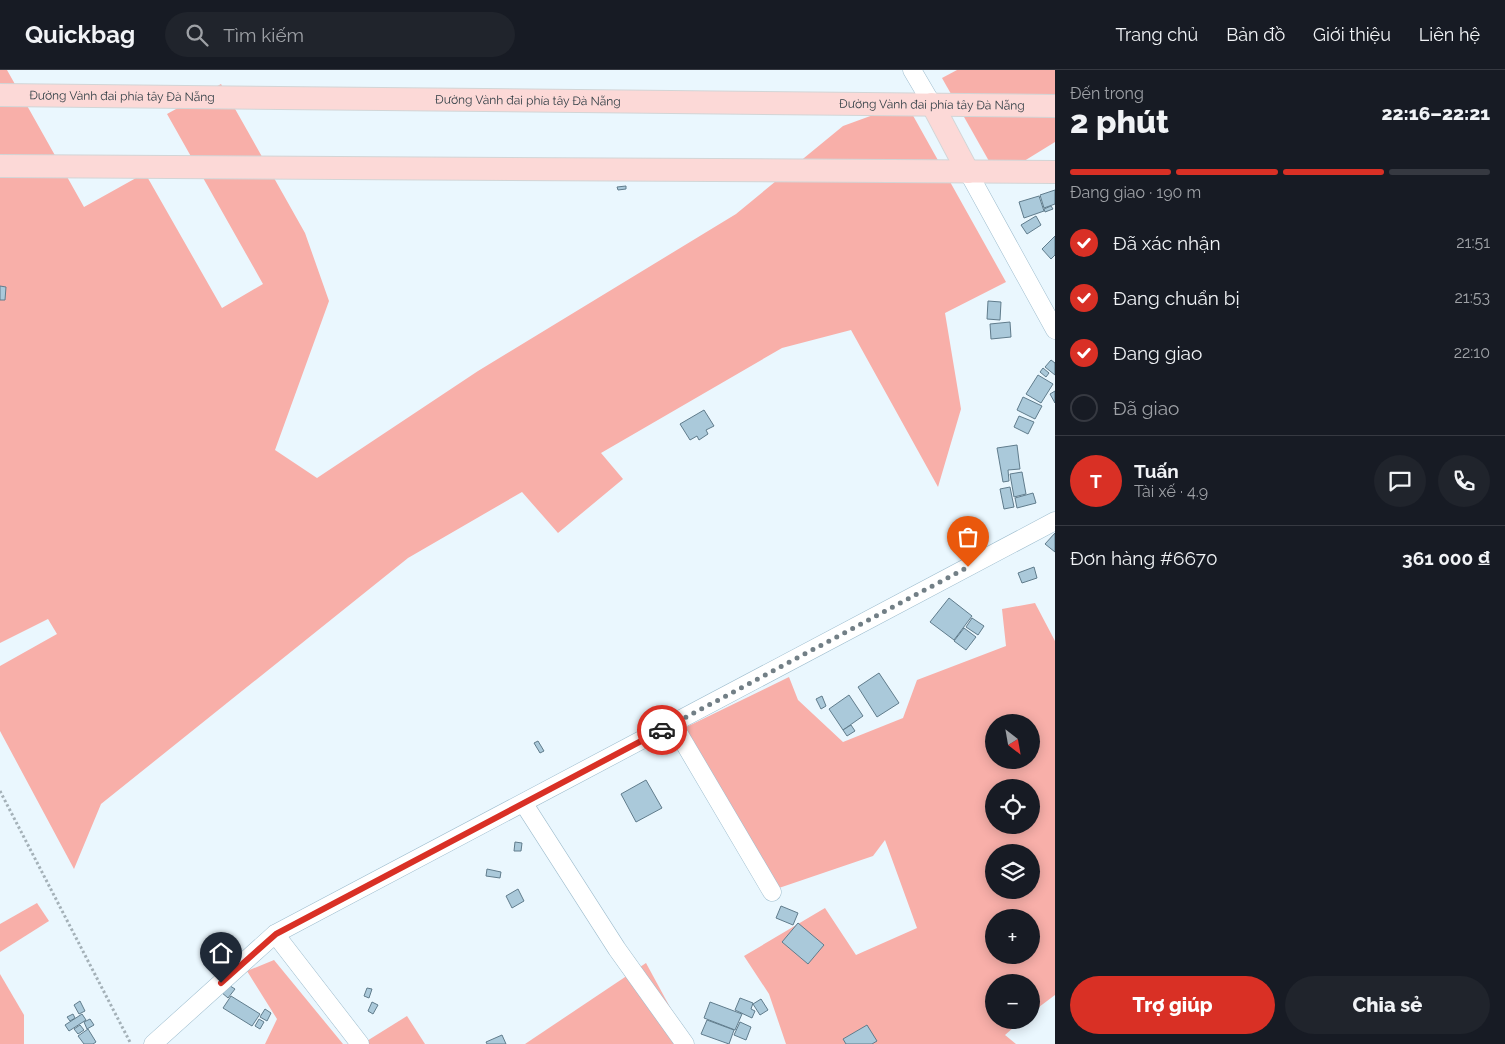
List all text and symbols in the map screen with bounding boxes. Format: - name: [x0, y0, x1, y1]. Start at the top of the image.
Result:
- search box: [165, 12, 515, 57]
- text: Quickbag: [25, 20, 135, 49]
- icon: search: [183, 21, 211, 49]
- text: Tìm kiếm: [223, 24, 304, 46]
- text: Trang chủ: [1116, 24, 1198, 45]
- text: Bản đồ: [1226, 24, 1285, 45]
- text: Giới thiệu: [1313, 24, 1391, 45]
- text: Liên hệ: [1419, 24, 1480, 45]
- text: Đến trong: [1070, 84, 1144, 103]
- street label: Đường Vành đai phía tây Đà Nẵng: [29, 88, 215, 104]
- street label: Đường Vành đai phía tây Đà Nẵng: [435, 93, 621, 108]
- street label: Đường Vành đai phía tây Đà Nẵng: [839, 97, 1025, 113]
- text: 22:16–22:21: [1382, 102, 1490, 124]
- text: 2 phút: [1070, 103, 1169, 140]
- text: Đang giao · 190 m: [1070, 183, 1201, 202]
- icon: check: [1070, 229, 1098, 257]
- text: Đã xác nhận: [1113, 232, 1221, 254]
- text: 21:51: [1456, 233, 1490, 252]
- icon: check: [1070, 284, 1098, 312]
- text: Đang chuẩn bị: [1113, 287, 1240, 309]
- text: 21:53: [1455, 288, 1490, 307]
- icon: check: [1070, 339, 1098, 367]
- text: Đang giao: [1113, 342, 1202, 364]
- text: 22:10: [1454, 343, 1490, 362]
- text: Đã giao: [1113, 397, 1179, 419]
- button: chat: [1374, 455, 1426, 507]
- button: phone: [1438, 455, 1490, 507]
- text: Tuấn: [1134, 460, 1179, 482]
- text: T: [1090, 470, 1102, 492]
- text: Tài xế · 4.9: [1134, 482, 1208, 501]
- pin: [947, 516, 989, 567]
- icon: bag: [954, 523, 982, 551]
- text: Đơn hàng #6670: [1070, 547, 1218, 569]
- text: 361 000 ₫: [1402, 547, 1490, 569]
- courier: [637, 705, 687, 755]
- north arrow: [985, 714, 1040, 769]
- map controls: [985, 714, 1040, 1029]
- icon: car: [648, 716, 676, 744]
- button: locate: [985, 779, 1040, 834]
- button: layers: [985, 844, 1040, 899]
- button: +: [985, 909, 1040, 964]
- pin: [200, 932, 242, 983]
- icon: home: [207, 939, 235, 967]
- button: −: [985, 974, 1040, 1029]
- button: Trợ giúp: [1070, 976, 1275, 1034]
- button: Chia sẻ: [1285, 976, 1490, 1034]

